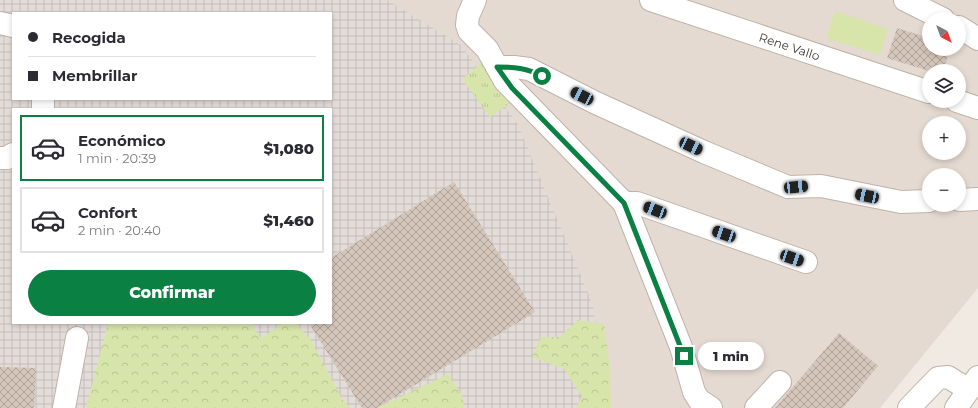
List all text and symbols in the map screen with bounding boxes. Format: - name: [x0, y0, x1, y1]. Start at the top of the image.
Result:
- north arrow: [922, 12, 966, 56]
- map controls: [922, 12, 966, 212]
- text: Recogida: [52, 28, 126, 47]
- street label: Rene Vallo: [757, 29, 822, 63]
- button: layers: [922, 64, 966, 108]
- text: Membrillar: [52, 66, 138, 85]
- route start: [533, 67, 551, 85]
- car: [569, 85, 595, 107]
- button: +: [922, 116, 966, 160]
- icon: car: [30, 130, 66, 166]
- text: Económico: [78, 131, 166, 150]
- car: [678, 135, 704, 157]
- text: $1,080: [264, 139, 314, 158]
- text: 1 min · 20:39: [78, 150, 156, 166]
- button: −: [922, 168, 966, 212]
- car: [784, 180, 808, 194]
- car: [854, 188, 880, 204]
- car: [642, 200, 668, 220]
- icon: car: [30, 202, 66, 238]
- text: Confort: [78, 203, 138, 222]
- text: $1,460: [264, 211, 314, 230]
- text: 2 min · 20:40: [78, 222, 161, 238]
- car: [711, 224, 737, 244]
- car: [779, 248, 805, 268]
- button: Confirmar: [28, 270, 316, 316]
- callout: 1 min: [698, 342, 764, 370]
- route end: [675, 347, 693, 365]
- text: 1 min: [713, 348, 749, 364]

